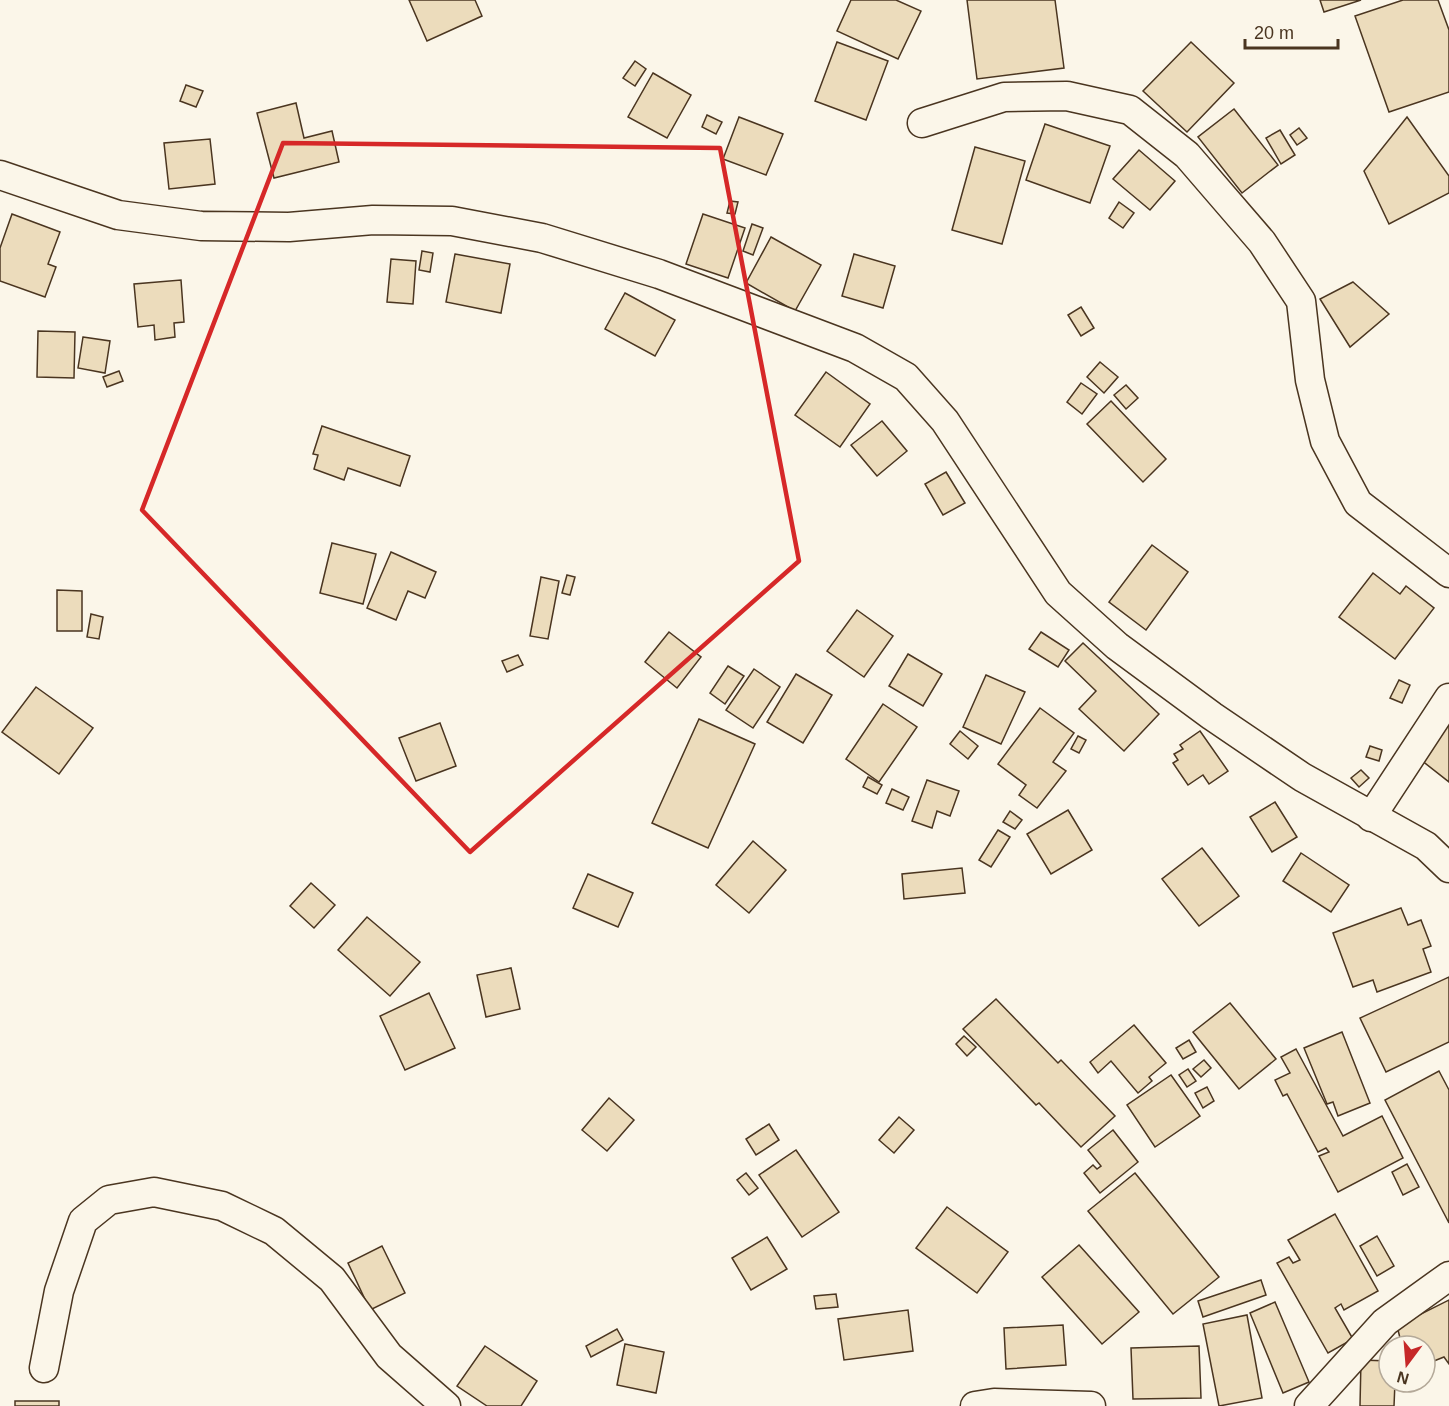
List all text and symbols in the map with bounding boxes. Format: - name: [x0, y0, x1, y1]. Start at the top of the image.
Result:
- scale bar: [1245, 12, 1338, 50]
- text: 20 m: [1254, 23, 1294, 43]
- north arrow: [1377, 1334, 1437, 1394]
- text: N: [1395, 1368, 1411, 1388]

